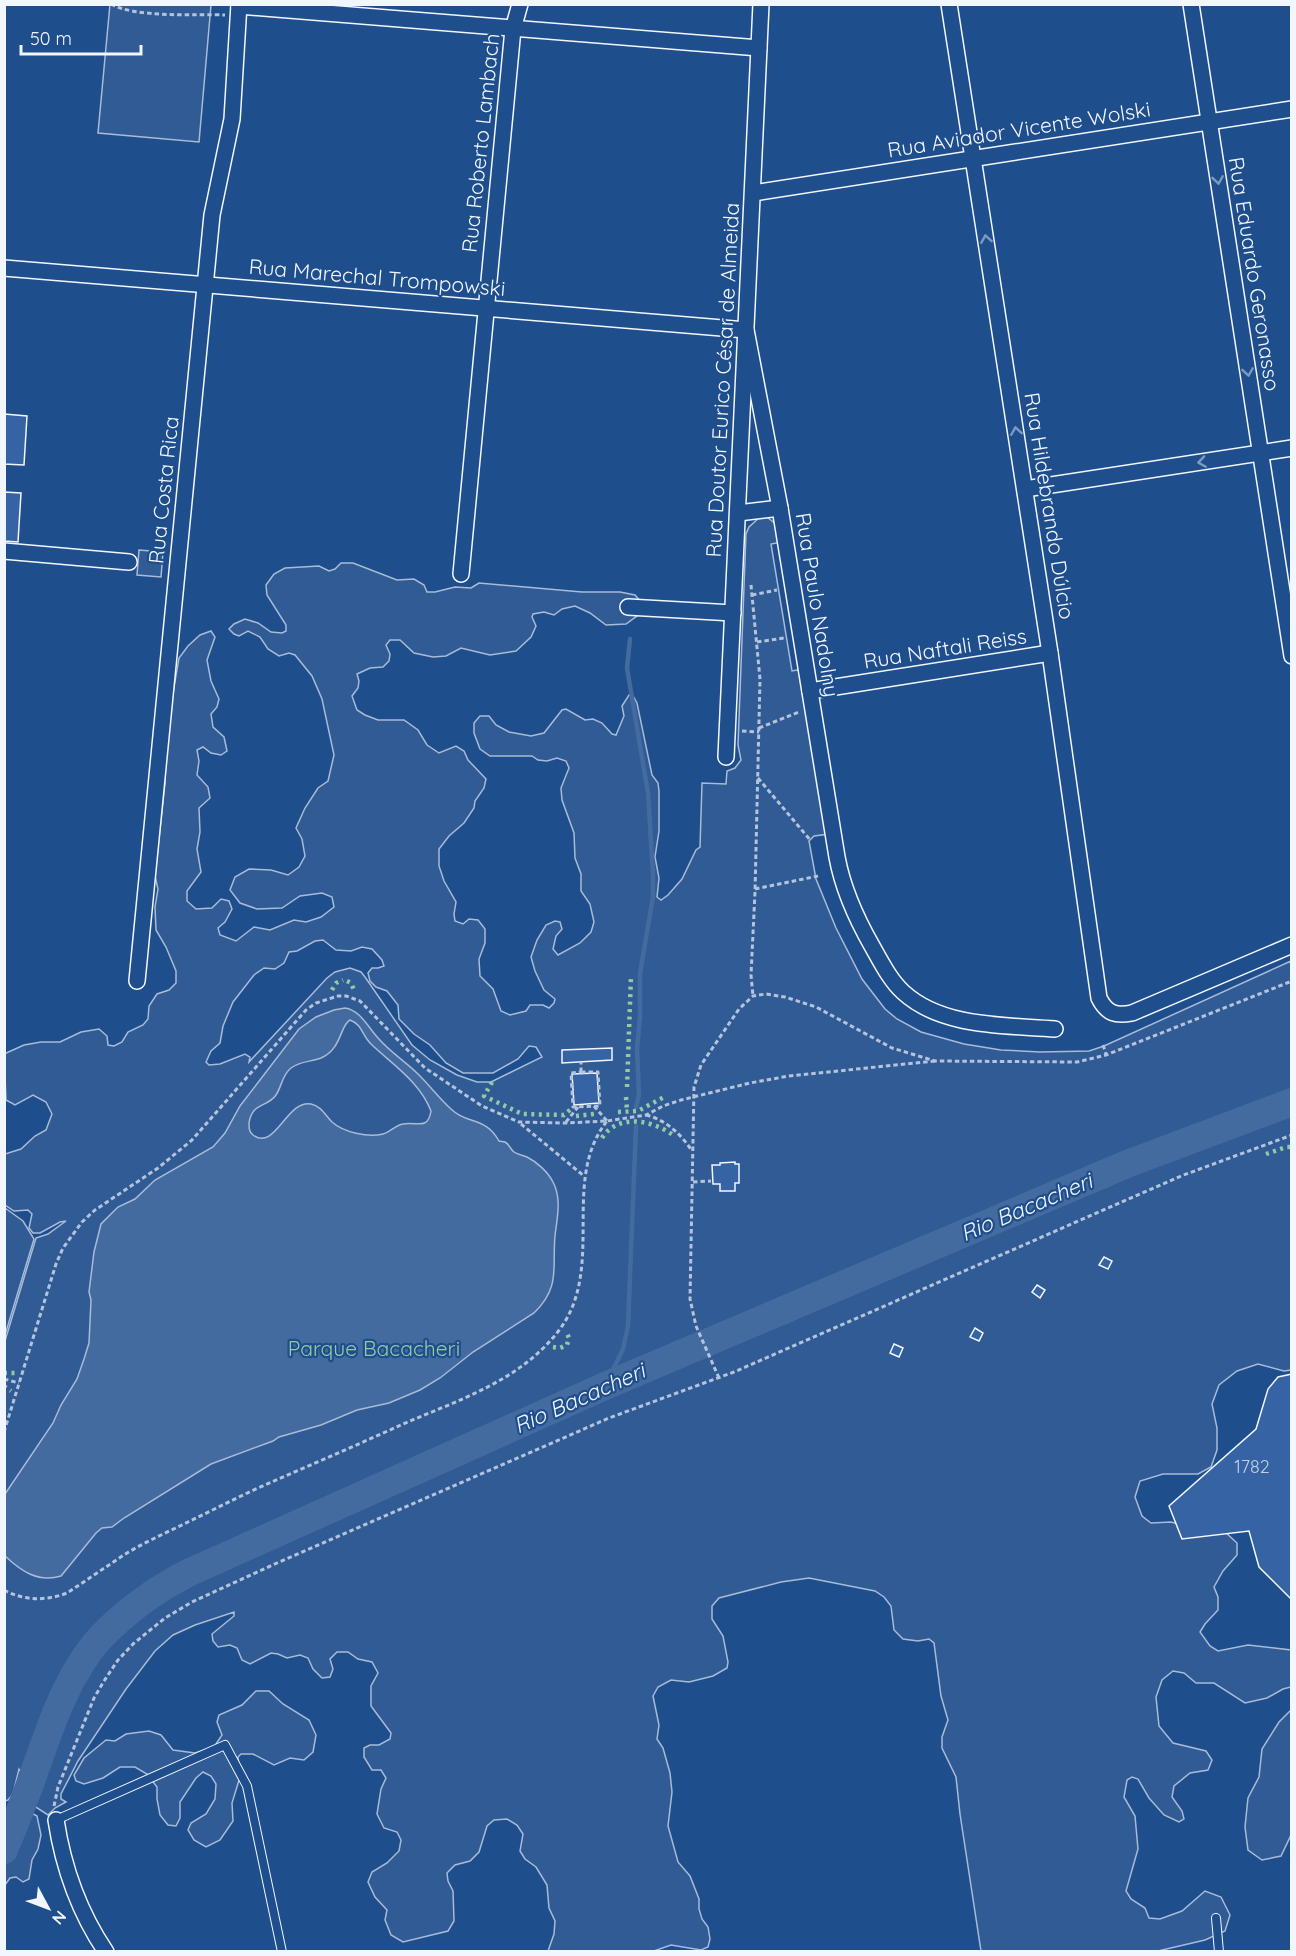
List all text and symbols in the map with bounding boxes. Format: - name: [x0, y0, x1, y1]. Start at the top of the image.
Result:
- scale bar: [21, 18, 141, 56]
- text: 50 m: [30, 27, 72, 50]
- street label: Rua Roberto Lambach: [456, 32, 504, 254]
- street label: Rua Aviador Vicente Wolski: [886, 95, 1152, 163]
- street label: Rua Eduardo Geronasso: [1224, 155, 1286, 393]
- one-way arrow: [1212, 175, 1224, 184]
- street label: Rua Doutor Eurico César de Almeida: [700, 202, 744, 558]
- one-way arrow: [980, 234, 993, 244]
- street label: Rua Marechal Trompowski: [248, 253, 506, 301]
- one-way arrow: [1241, 368, 1253, 377]
- street label: Rua Hildebrando Dúlcio: [1019, 391, 1081, 621]
- street label: Rua Costa Rica: [142, 415, 184, 565]
- one-way arrow: [1010, 427, 1023, 437]
- one-way arrow: [1198, 455, 1207, 467]
- street label: Rua Paulo Nadolny: [791, 511, 845, 699]
- street label: Rua Naftali Reiss: [861, 622, 1028, 674]
- water label: Rio Bacacheri: [956, 1166, 1098, 1247]
- park label: Parque Bacacheri: [288, 1335, 460, 1361]
- water label: Rio Bacacheri: [509, 1356, 651, 1439]
- house number: 1782: [1234, 1455, 1270, 1478]
- north arrow: [18, 1878, 78, 1938]
- text: N: [48, 1907, 71, 1929]

